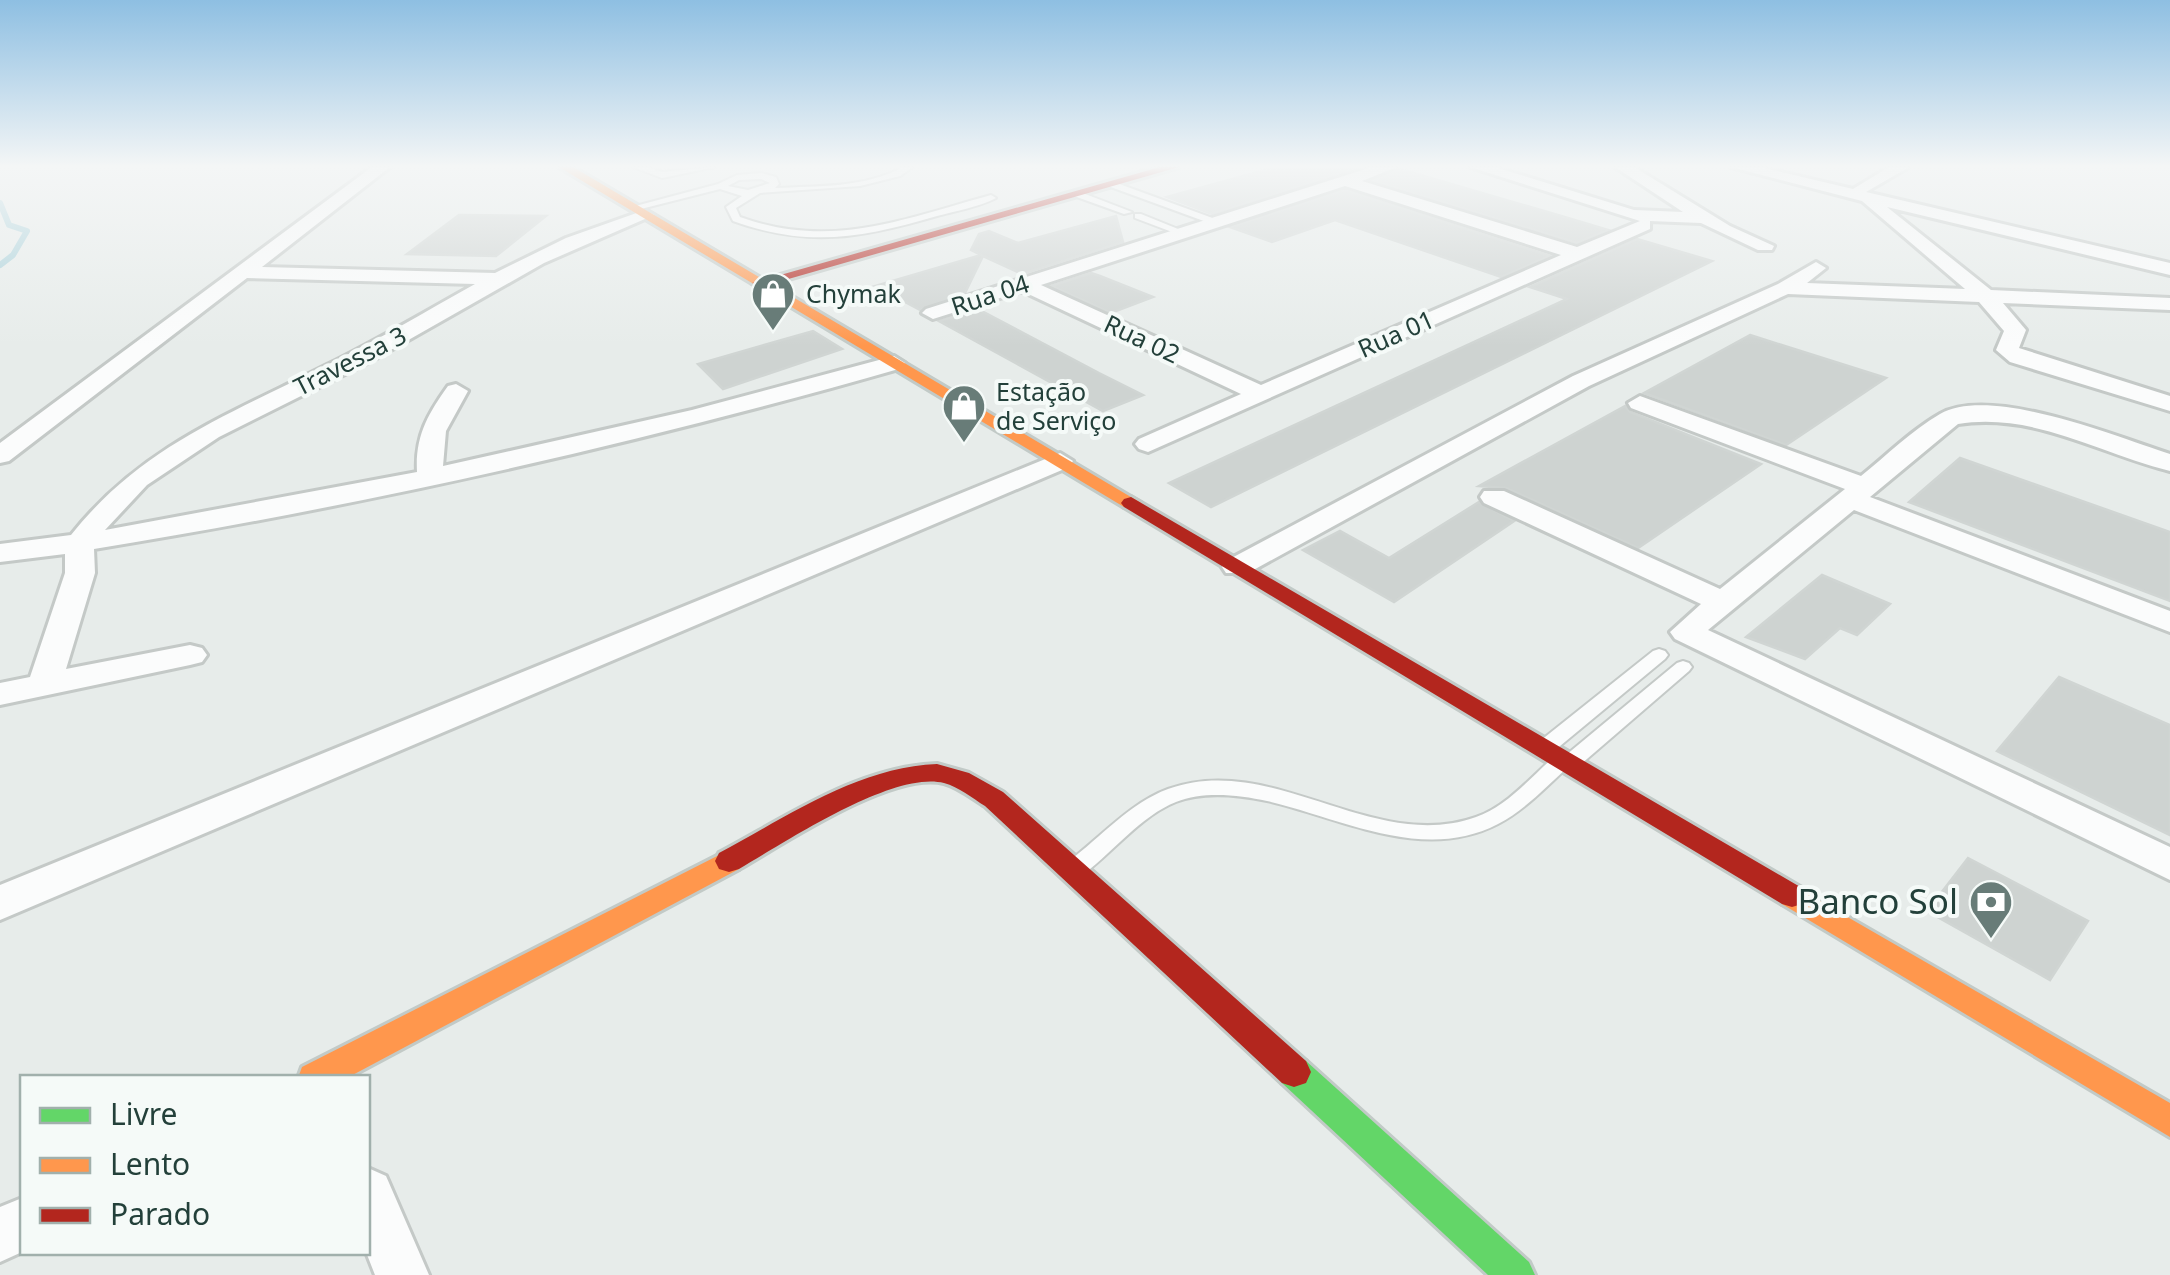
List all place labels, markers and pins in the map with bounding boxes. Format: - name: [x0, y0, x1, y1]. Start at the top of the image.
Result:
- shop icon: Chymak: [750, 271, 796, 332]
- place label: Chymak: [806, 276, 901, 310]
- place label: Estação de Serviço: [996, 374, 1116, 437]
- shop icon: Estação de Serviço: [941, 383, 987, 444]
- place label: Banco Sol: [1797, 877, 1958, 924]
- bank icon: Banco Sol: [1968, 879, 2014, 940]

